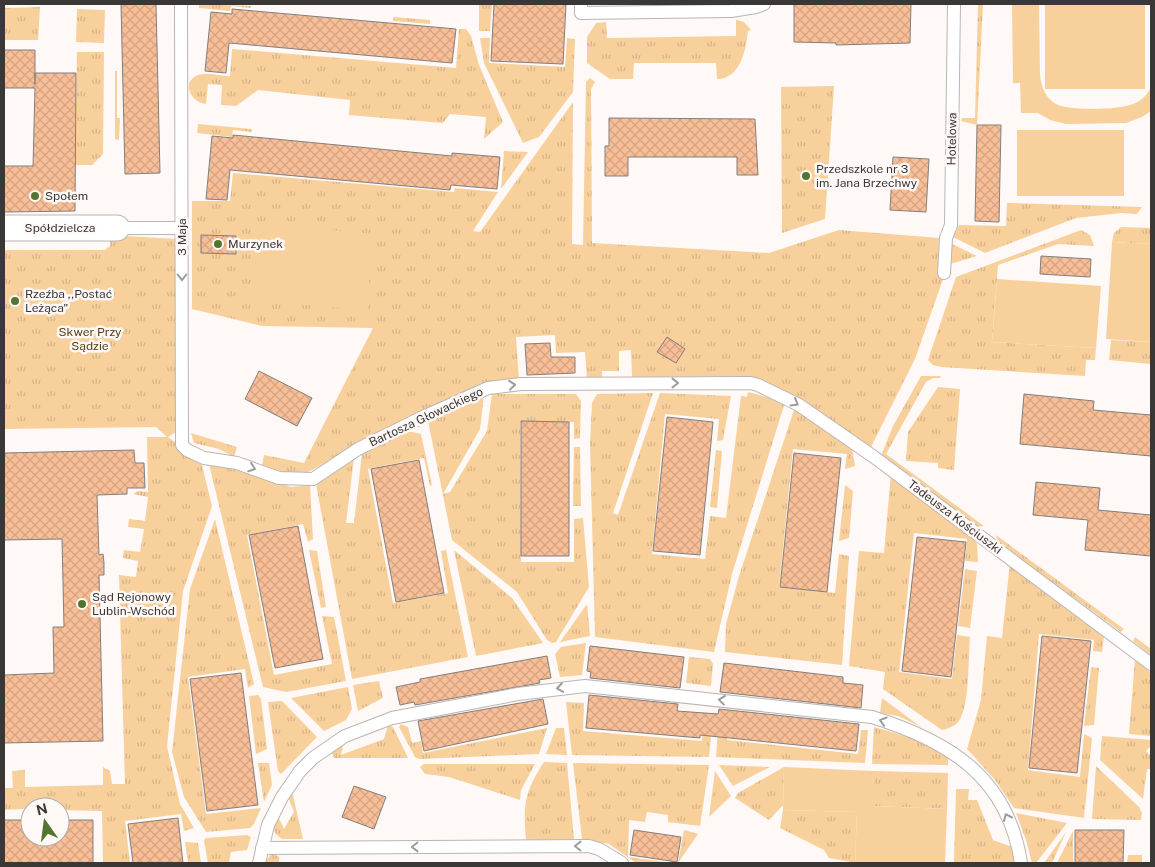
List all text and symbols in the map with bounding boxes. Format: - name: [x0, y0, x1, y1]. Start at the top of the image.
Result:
- street label: Hotelowa: [945, 112, 959, 166]
- place label: Przedszkole nr 3 im. Jana Brzechwy: [816, 162, 918, 190]
- marker: Przedszkole nr 3 im. Jana Brzechwy: [800, 170, 812, 182]
- place label: Społem: [45, 189, 88, 203]
- marker: Społem: [29, 190, 41, 202]
- street label: 3 Maja: [175, 218, 189, 256]
- street label: Spółdzielcza: [25, 221, 95, 235]
- place label: Murzynek: [228, 237, 283, 251]
- marker: Murzynek: [212, 238, 224, 250]
- one-way arrow: [177, 274, 187, 281]
- place label: Rzeźba ,,Postać Leżąca": [25, 287, 112, 315]
- marker: Rzeźba ,,Postać Leżąca": [9, 295, 21, 307]
- park label: Skwer Przy Sądzie: [58, 325, 122, 353]
- one-way arrow: [671, 378, 679, 388]
- one-way arrow: [508, 380, 516, 391]
- street label: Bartosza Głowackiego: [367, 384, 485, 450]
- one-way arrow: [790, 397, 799, 407]
- one-way arrow: [247, 462, 255, 472]
- street label: Tadeusza Kościuszki: [905, 477, 1005, 557]
- place label: Sąd Rejonowy Lublin-Wschód: [92, 590, 175, 618]
- marker: Sąd Rejonowy Lublin-Wschód: [76, 598, 88, 610]
- one-way arrow: [556, 682, 564, 693]
- one-way arrow: [718, 695, 726, 706]
- one-way arrow: [879, 716, 888, 726]
- north arrow: [20, 797, 70, 847]
- text: N: [35, 800, 49, 818]
- one-way arrow: [1002, 813, 1013, 822]
- one-way arrow: [574, 840, 582, 851]
- one-way arrow: [411, 842, 419, 853]

